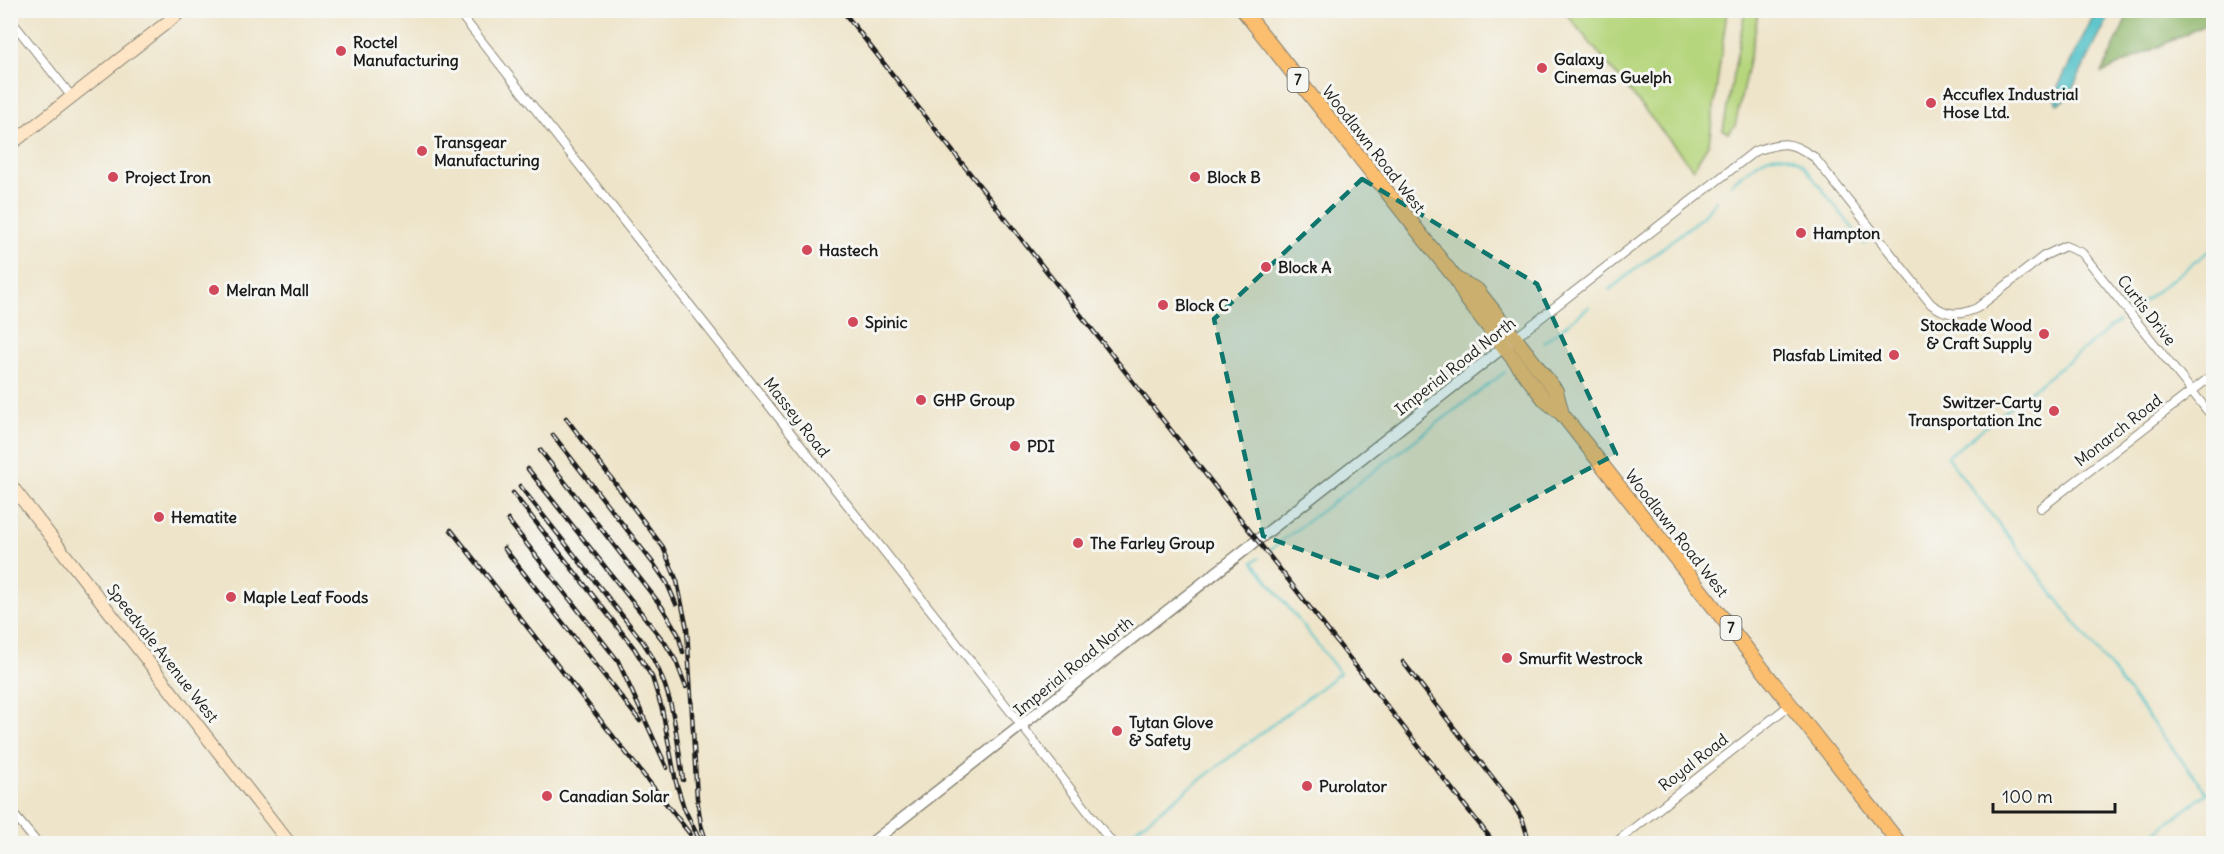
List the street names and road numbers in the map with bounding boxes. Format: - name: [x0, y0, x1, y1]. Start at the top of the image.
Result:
- road number: 7: [1288, 68, 1308, 92]
- street label: Woodlawn Road West: [1318, 81, 1430, 217]
- street label: Curtis Drive: [2113, 271, 2181, 349]
- street label: Imperial Road North: [1391, 313, 1519, 419]
- street label: Massey Road: [760, 373, 834, 461]
- street label: Monarch Road: [2070, 390, 2166, 470]
- street label: Woodlawn Road West: [1621, 465, 1733, 601]
- street label: Speedvale Avenue West: [103, 580, 224, 727]
- street label: Imperial Road North: [1009, 612, 1137, 720]
- road number: 7: [1720, 616, 1742, 640]
- street label: Royal Road: [1654, 729, 1732, 795]

